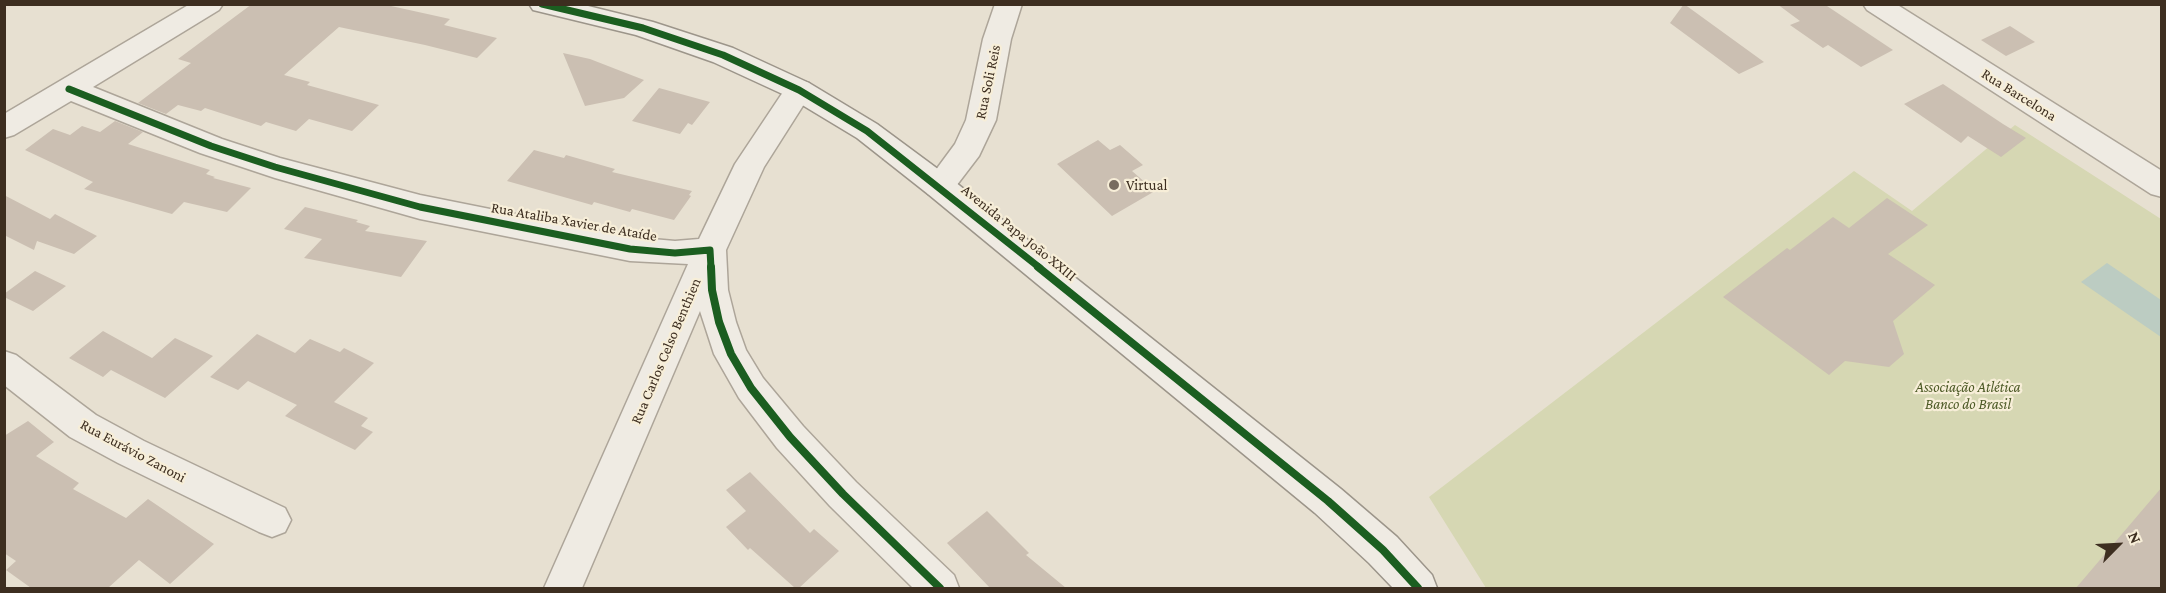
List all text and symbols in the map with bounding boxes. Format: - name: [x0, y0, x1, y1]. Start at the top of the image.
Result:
- street label: Rua Soli Reis: [971, 43, 1005, 121]
- street label: Rua Barcelona: [1978, 65, 2060, 125]
- place label: Virtual: [1126, 176, 1167, 194]
- marker: Virtual: [1107, 178, 1121, 192]
- street label: Avenida Papa João XXIII: [958, 181, 1080, 285]
- street label: Rua Ataliba Xavier de Ataíde: [490, 199, 658, 245]
- street label: Rua Carlos Celso Benthien: [627, 275, 705, 427]
- park label: Associação Atlética Banco do Brasil: [1915, 378, 2021, 413]
- street label: Rua Eurávio Zanoni: [77, 416, 189, 486]
- north arrow: [2088, 515, 2148, 575]
- text: N: [2125, 529, 2145, 546]

